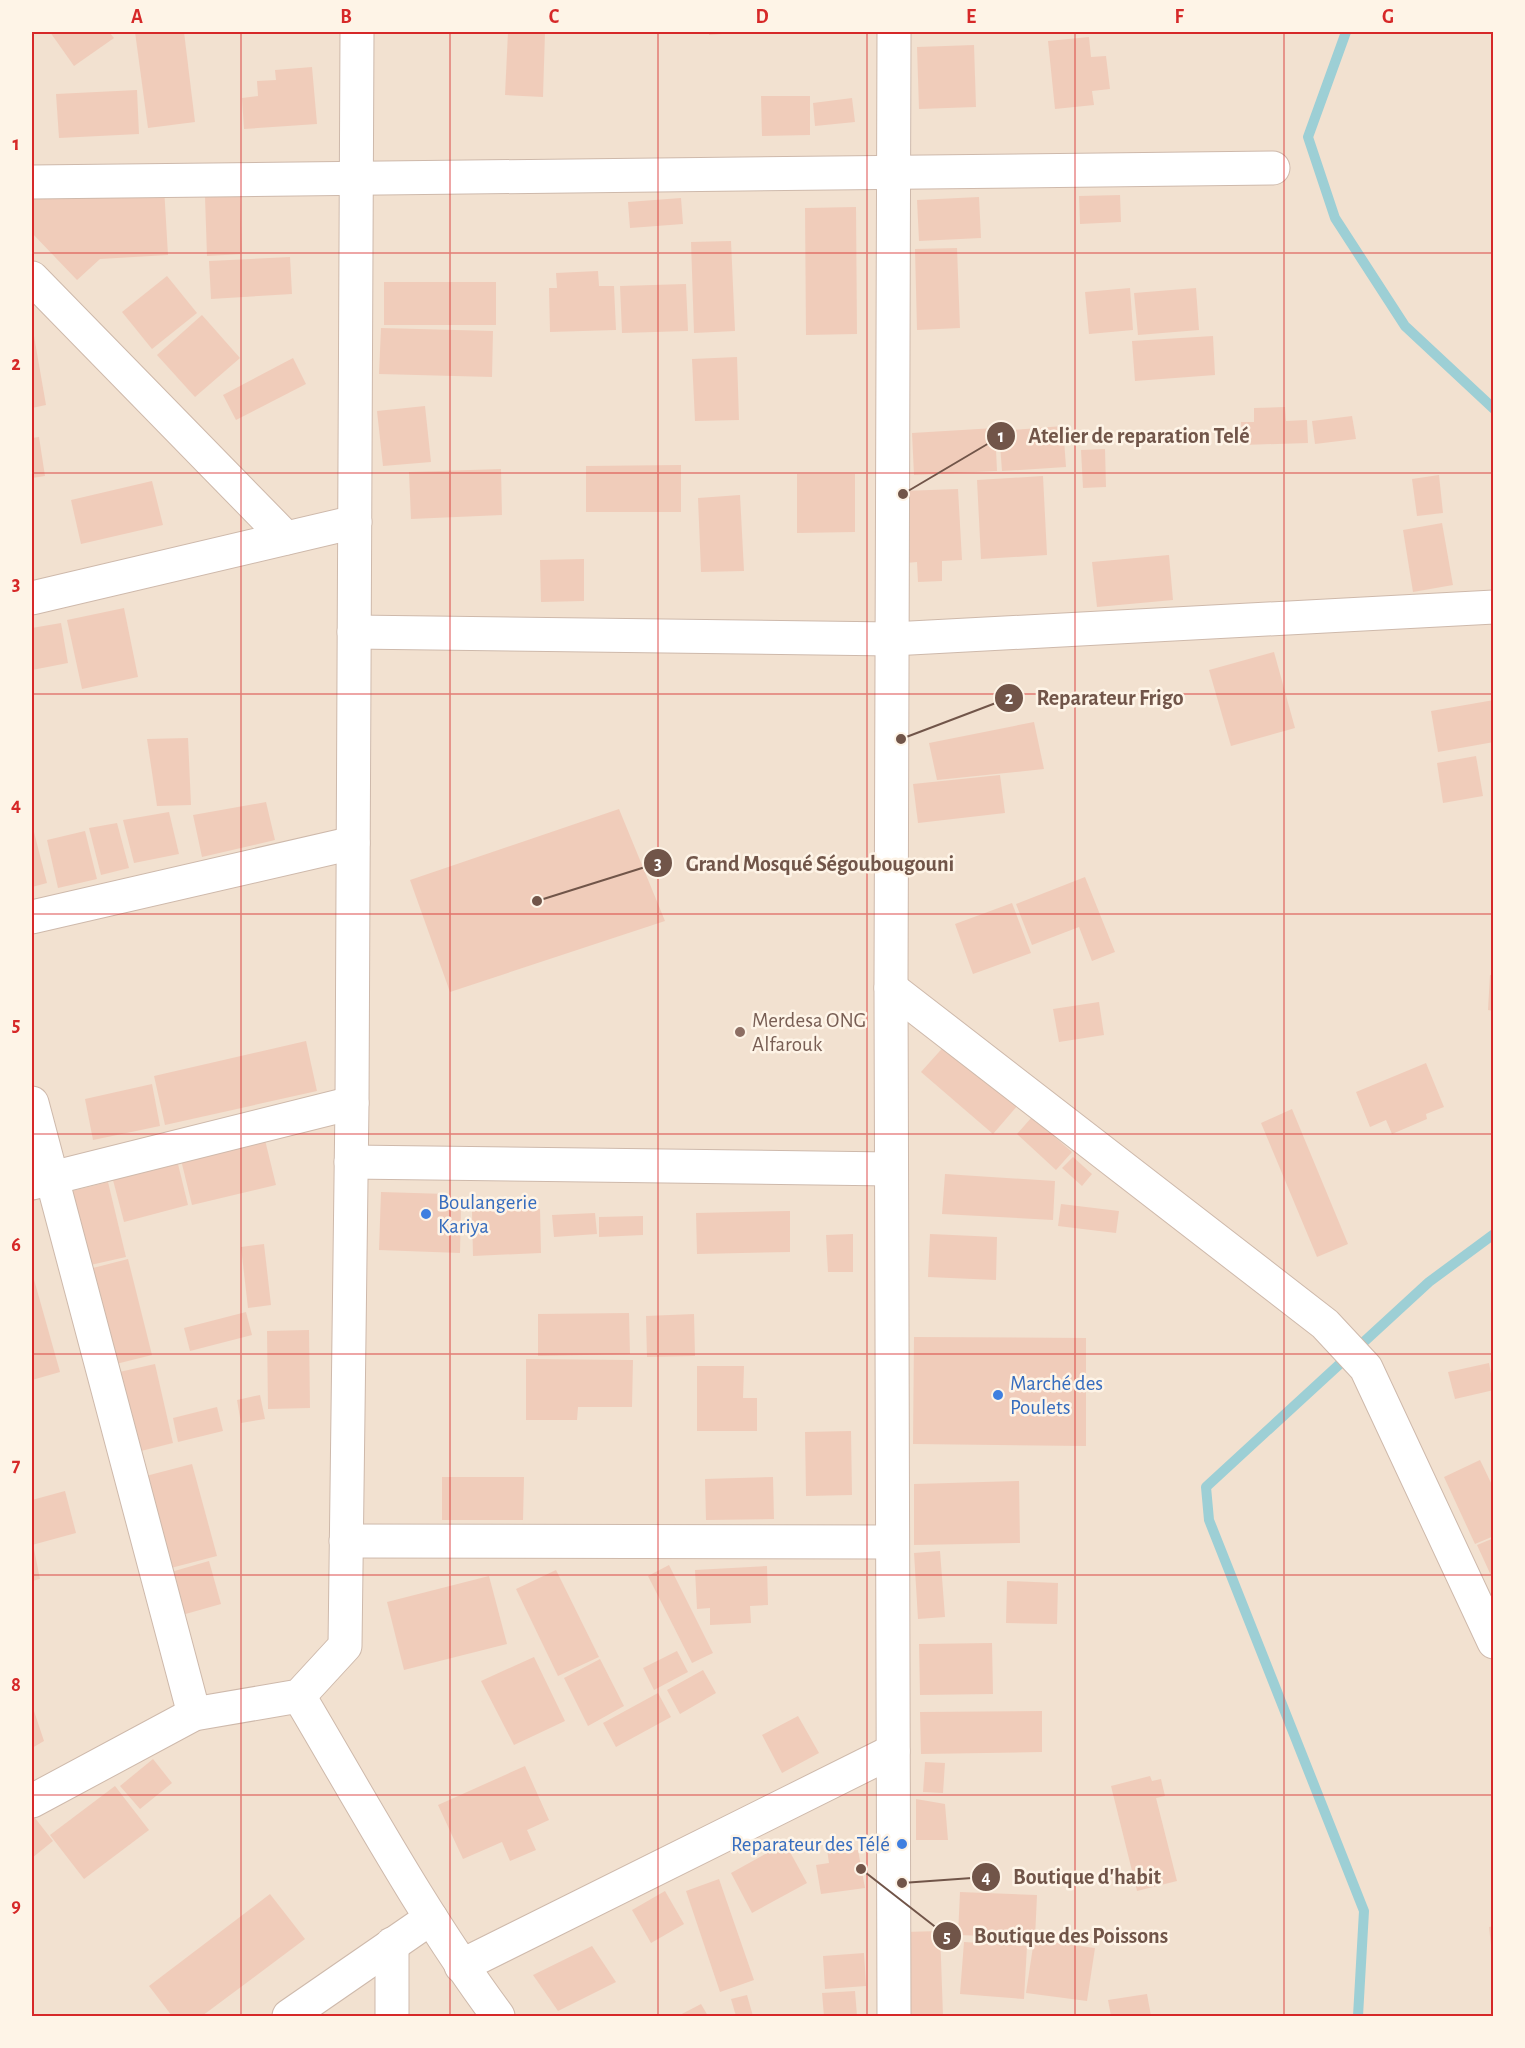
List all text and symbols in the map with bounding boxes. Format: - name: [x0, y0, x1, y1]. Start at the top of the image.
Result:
- text: A: [131, 7, 143, 27]
- text: B: [340, 7, 352, 27]
- text: C: [549, 7, 560, 27]
- text: D: [755, 7, 769, 27]
- text: E: [966, 7, 976, 27]
- text: F: [1174, 7, 1184, 27]
- text: G: [1382, 7, 1394, 27]
- text: 1: [12, 134, 20, 154]
- text: 2: [11, 354, 21, 374]
- callout: Atelier de reparation Telé: [986, 416, 1262, 456]
- text: Atelier de reparation Telé: [1028, 425, 1250, 447]
- text: 1: [998, 428, 1004, 446]
- text: 3: [12, 574, 20, 594]
- callout: Reparateur Frigo: [994, 678, 1195, 718]
- text: Reparateur Frigo: [1036, 687, 1184, 709]
- text: 2: [1005, 690, 1014, 708]
- text: 4: [11, 795, 21, 815]
- callout: Grand Mosqué Ségoubougouni: [643, 843, 966, 883]
- text: Grand Mosqué Ségoubougouni: [686, 853, 954, 875]
- text: 3: [654, 855, 662, 873]
- place label: Merdesa ONG Alfarouk: [752, 1010, 866, 1055]
- text: 5: [12, 1015, 20, 1035]
- marker: Merdesa ONG Alfarouk: [733, 1025, 747, 1039]
- place label: Boulangerie Kariya: [438, 1192, 537, 1237]
- marker: Boulangerie Kariya: [419, 1207, 433, 1221]
- text: 6: [11, 1235, 21, 1255]
- place label: Marché des Poulets: [1010, 1373, 1103, 1418]
- marker: Marché des Poulets: [991, 1388, 1005, 1402]
- text: 7: [12, 1455, 21, 1475]
- text: 8: [11, 1675, 21, 1695]
- place label: Reparateur des Télé: [731, 1834, 890, 1855]
- marker: Reparateur des Télé: [895, 1837, 909, 1851]
- callout: Boutique d'habit: [971, 1857, 1173, 1897]
- text: Boutique d'habit: [1013, 1866, 1161, 1888]
- text: 4: [981, 1869, 991, 1887]
- text: 9: [11, 1896, 21, 1916]
- callout: Boutique des Poissons: [932, 1916, 1180, 1956]
- text: Boutique des Poissons: [974, 1925, 1168, 1947]
- text: 5: [943, 1928, 951, 1946]

